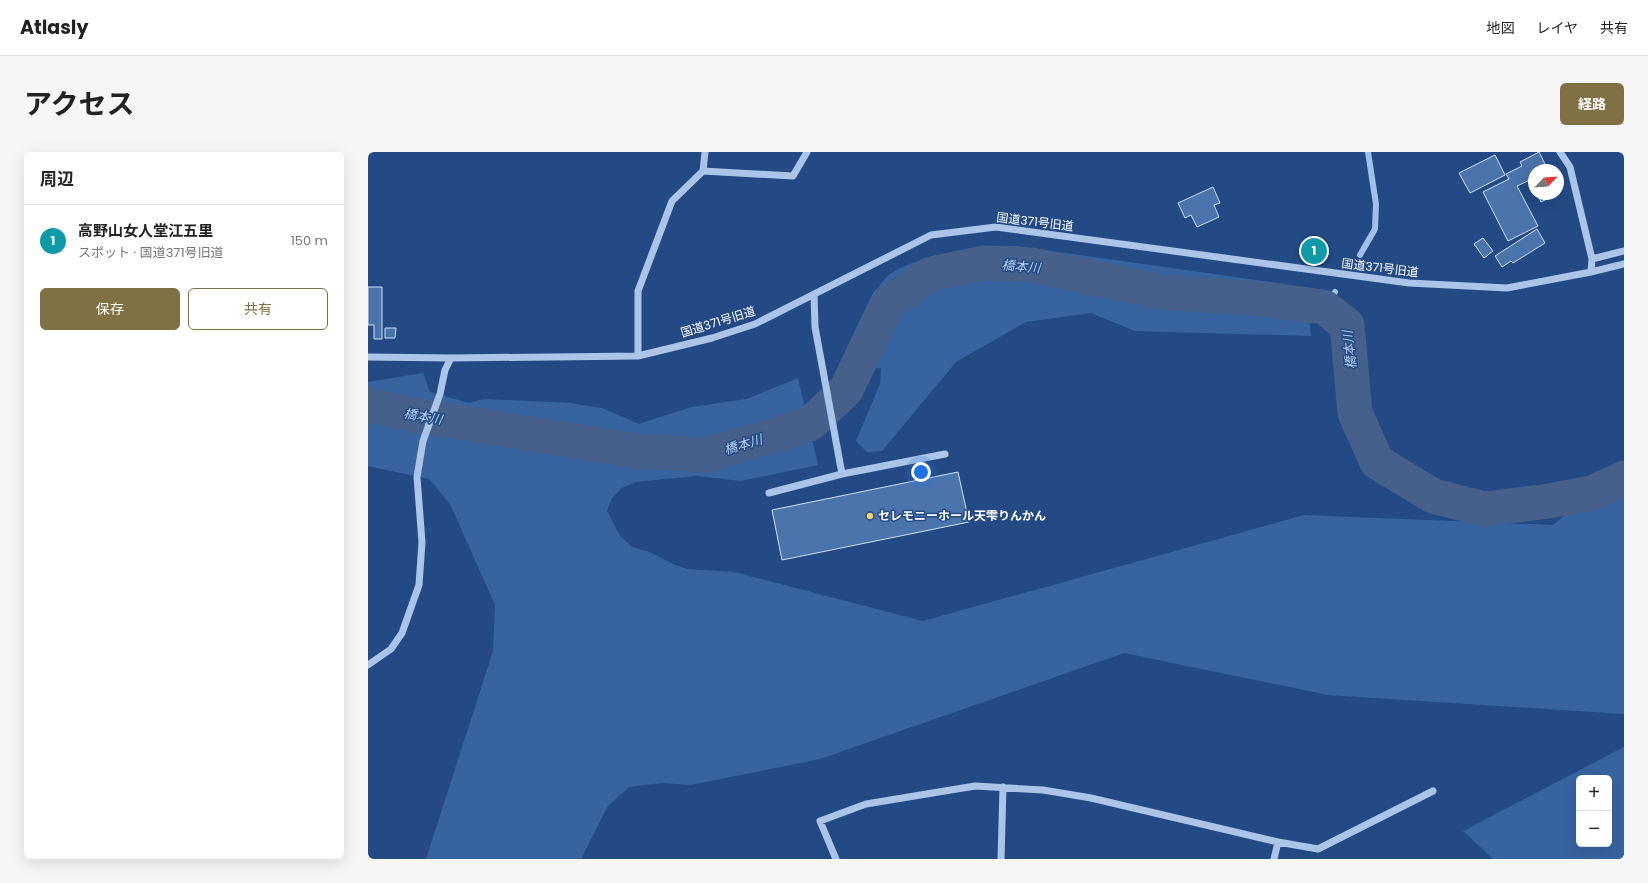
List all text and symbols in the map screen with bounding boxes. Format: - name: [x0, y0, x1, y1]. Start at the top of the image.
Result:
- text: Atlasly: [20, 14, 88, 41]
- text: 地図: [1486, 18, 1514, 38]
- text: レイヤ: [1536, 18, 1578, 38]
- text: 共有: [1600, 18, 1628, 38]
- button: 経路: [1560, 83, 1624, 125]
- text: アクセス: [24, 85, 135, 124]
- north arrow: [1528, 164, 1564, 200]
- text: 周辺: [40, 167, 74, 191]
- street label: 国道371号旧道: [996, 208, 1075, 235]
- text: 高野山女人堂江五里: [78, 220, 213, 241]
- text: 1: [51, 231, 55, 250]
- text: 150 m: [291, 231, 328, 250]
- pin: 1: [1301, 236, 1327, 266]
- text: スポット · 国道371号旧道: [78, 243, 224, 262]
- street label: 国道371号旧道: [1341, 254, 1420, 281]
- water label: 橋本川: [1001, 255, 1043, 278]
- button: 保存: [40, 288, 180, 330]
- button: 共有: [188, 288, 328, 330]
- street label: 国道371号旧道: [678, 302, 757, 341]
- water label: 橋本川: [1338, 328, 1361, 370]
- water label: 橋本川: [402, 404, 446, 430]
- water label: 橋本川: [722, 429, 766, 459]
- your location: [911, 462, 931, 482]
- place label: セレモニーホール天雫りんかん: [878, 507, 1046, 524]
- marker: セレモニーホール天雫りんかん: [865, 511, 875, 521]
- map controls: [1576, 775, 1612, 847]
- button: +: [1576, 775, 1612, 811]
- button: −: [1576, 811, 1612, 847]

